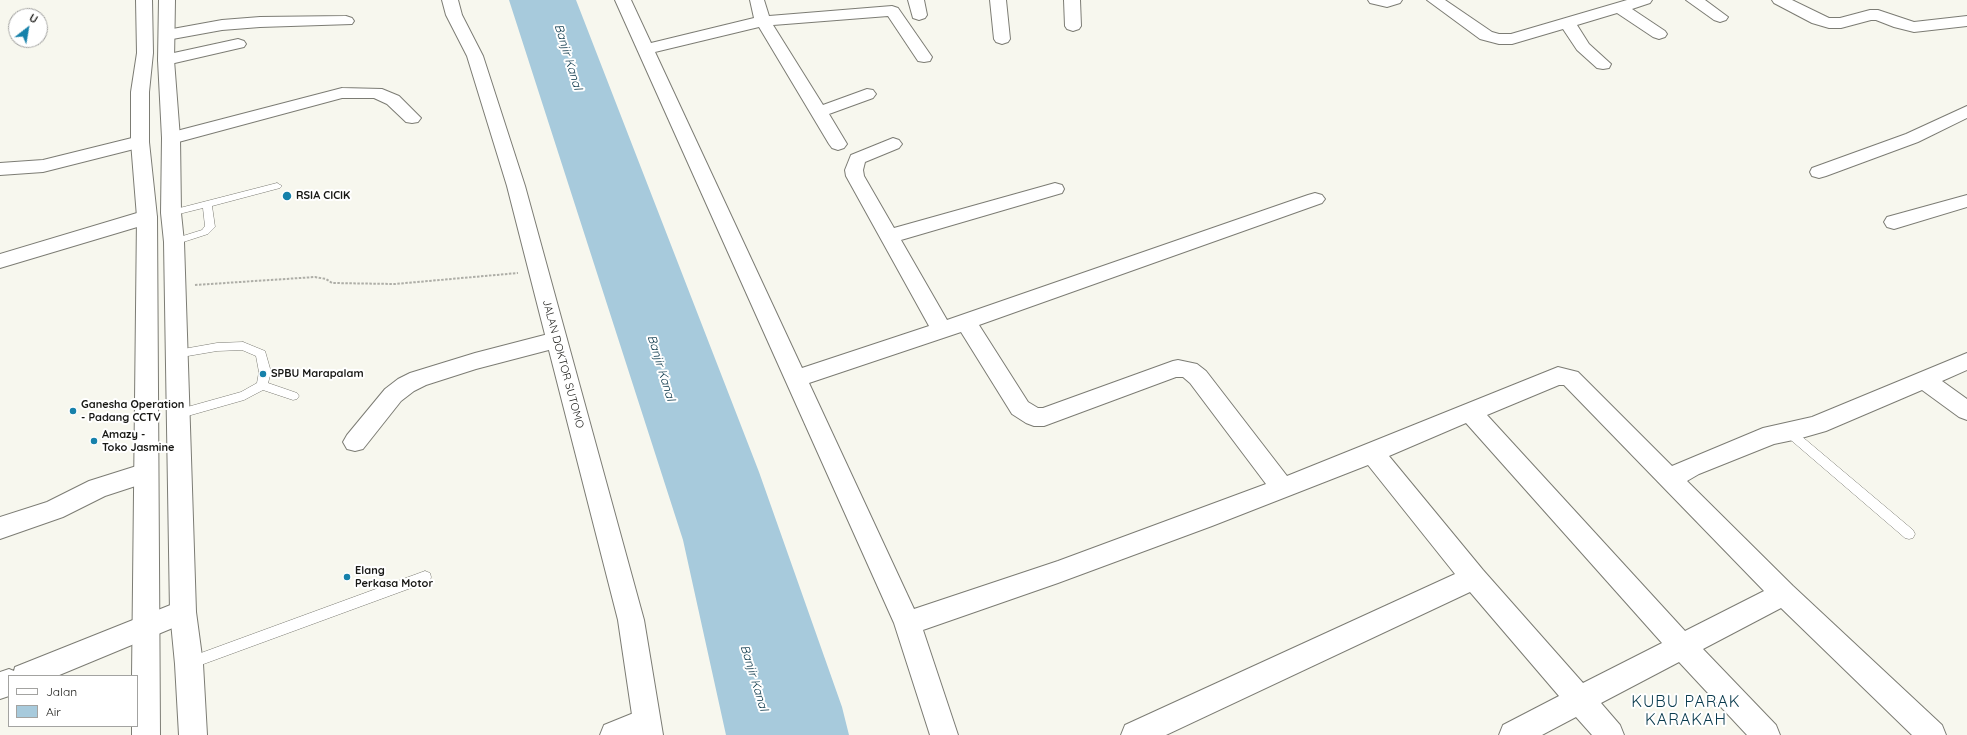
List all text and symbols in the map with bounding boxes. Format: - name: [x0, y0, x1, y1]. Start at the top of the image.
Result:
- north arrow: [8, 8, 48, 48]
- text: U: [27, 11, 41, 27]
- water label: Banjir Kanal: [551, 22, 585, 92]
- place label: RSIA CICIK: [296, 189, 350, 203]
- marker: RSIA CICIK: [281, 190, 293, 202]
- street label: JALAN DOKTOR SUTOMO: [539, 298, 587, 430]
- water label: Banjir Kanal: [644, 333, 678, 403]
- place label: SPBU Marapalam: [271, 367, 364, 381]
- marker: SPBU Marapalam: [258, 369, 268, 379]
- place label: Ganesha Operation - Padang CCTV: [81, 398, 184, 424]
- marker: Ganesha Operation - Padang CCTV: [68, 406, 78, 416]
- place label: Amazy - Toko Jasmine: [102, 428, 174, 454]
- marker: Amazy - Toko Jasmine: [89, 436, 99, 446]
- place label: Elang Perkasa Motor: [355, 564, 433, 590]
- marker: Elang Perkasa Motor: [342, 572, 352, 582]
- water label: Banjir Kanal: [737, 643, 771, 713]
- legend: [8, 675, 138, 727]
- text: Jalan: [46, 684, 77, 699]
- district label: KUBU PARAK KARAKAH: [1631, 692, 1741, 730]
- text: Air: [46, 704, 61, 719]

